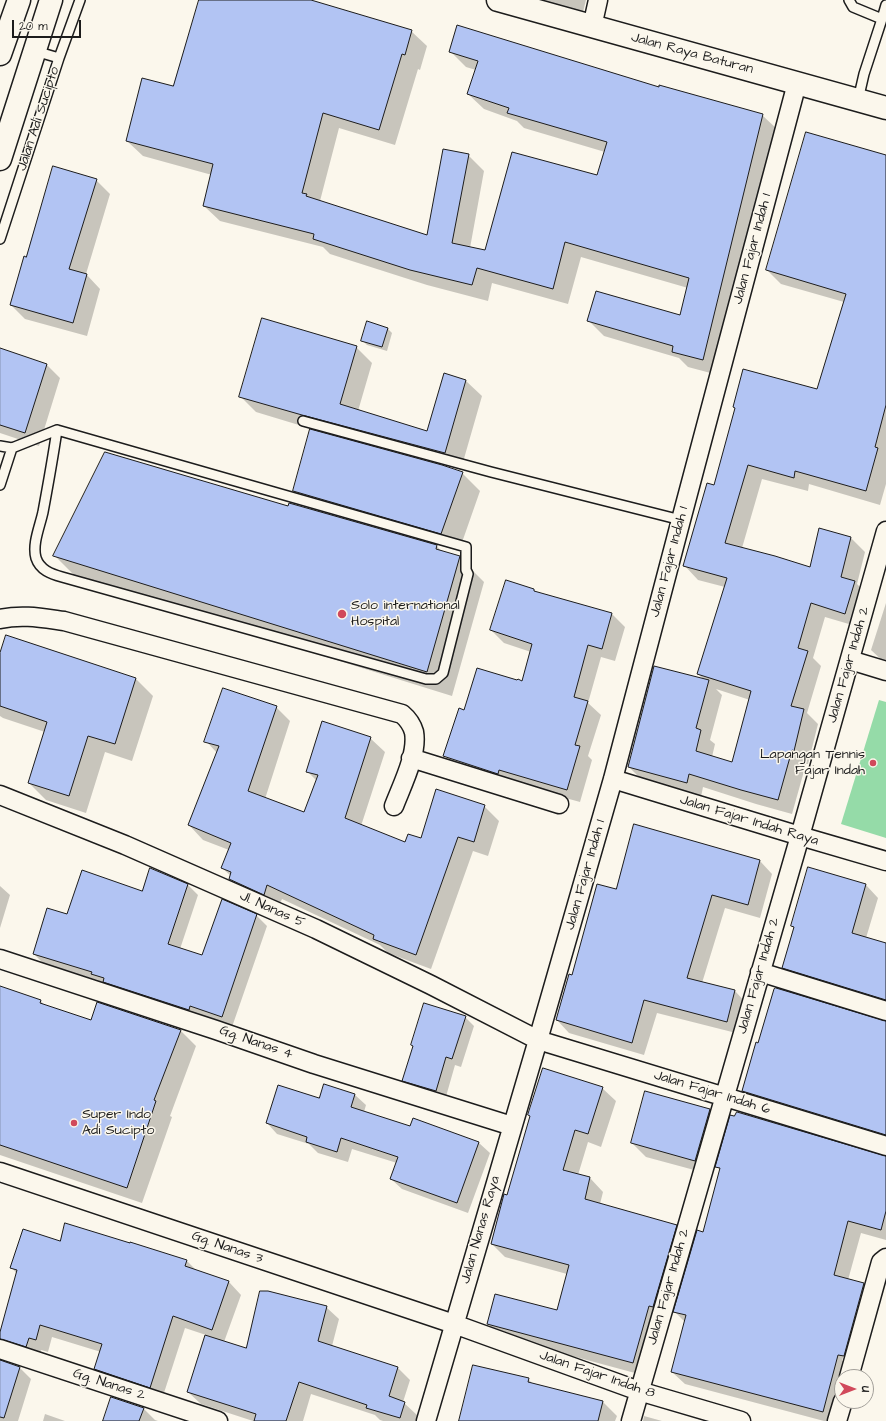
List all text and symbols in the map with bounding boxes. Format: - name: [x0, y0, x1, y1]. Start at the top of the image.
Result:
- scale bar: [14, 12, 83, 38]
- text: 20 m: [19, 18, 48, 35]
- street label: Jalan Raya Baturan: [629, 30, 755, 78]
- street label: Jalan Adi Sucipto: [14, 65, 64, 173]
- street label: Jalan Fajar Indah 1: [730, 192, 776, 306]
- street label: Jalan Fajar Indah 1: [647, 505, 693, 619]
- place label: Solo international Hospital: [351, 598, 460, 630]
- street label: Jalan Fajar Indah 2: [824, 605, 874, 725]
- marker: Solo international Hospital: [336, 608, 348, 620]
- place label: Lapangan Tennis Fajar Indah: [760, 747, 865, 780]
- marker: Lapangan Tennis Fajar Indah: [868, 758, 878, 768]
- street label: Jalan Fajar Indah Raya: [678, 792, 820, 850]
- street label: Jalan Fajar Indah 1: [562, 818, 610, 932]
- street label: Jl. Nanas 5: [237, 888, 307, 932]
- street label: Jalan Fajar Indah 2: [734, 916, 784, 1036]
- street label: Gg. Nanas 4: [217, 1023, 295, 1063]
- street label: Jalan Fajar Indah 6: [652, 1067, 772, 1119]
- place label: Super Indo Adi Sucipto: [82, 1107, 154, 1140]
- marker: Super Indo Adi Sucipto: [69, 1118, 79, 1128]
- street label: Jalan Nanas Raya: [458, 1174, 504, 1286]
- street label: Jalan Fajar Indah 2: [644, 1227, 694, 1347]
- street label: Gg. Nanas 3: [189, 1228, 265, 1268]
- street label: Jalan Fajar Indah 8: [537, 1347, 657, 1403]
- street label: Gg. Nanas 2: [71, 1365, 147, 1405]
- north arrow: [834, 1369, 874, 1409]
- text: U: [858, 1386, 873, 1392]

